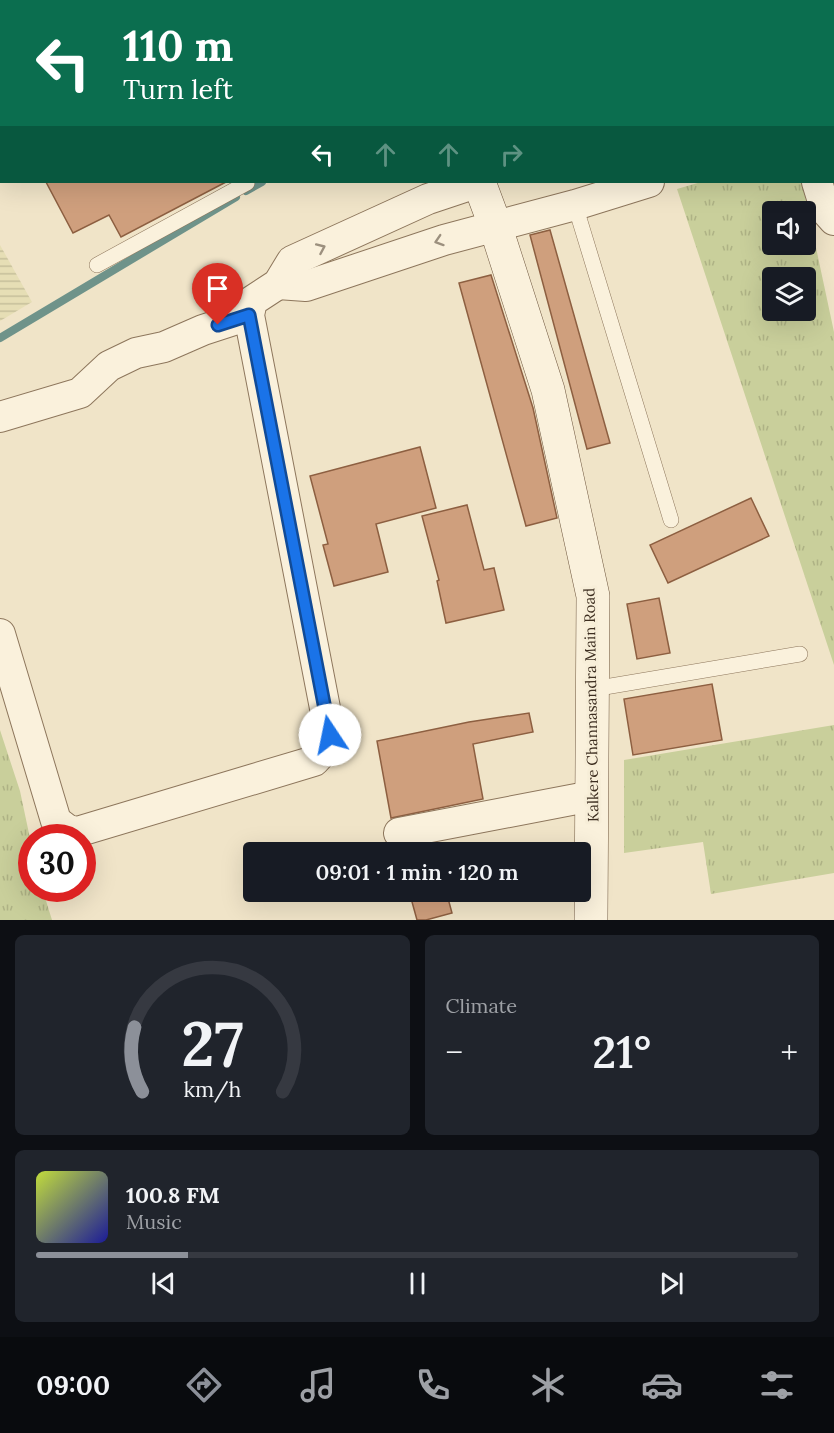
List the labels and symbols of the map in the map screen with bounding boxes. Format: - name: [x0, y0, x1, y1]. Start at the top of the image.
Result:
- one-way arrow: [434, 234, 445, 247]
- one-way arrow: [314, 243, 325, 255]
- pin: [192, 263, 243, 325]
- street label: Kalkere Channasandra Main Road: [579, 588, 603, 822]
- position arrow: [298, 703, 362, 767]
- speed limit sign: 30: [18, 824, 96, 902]

